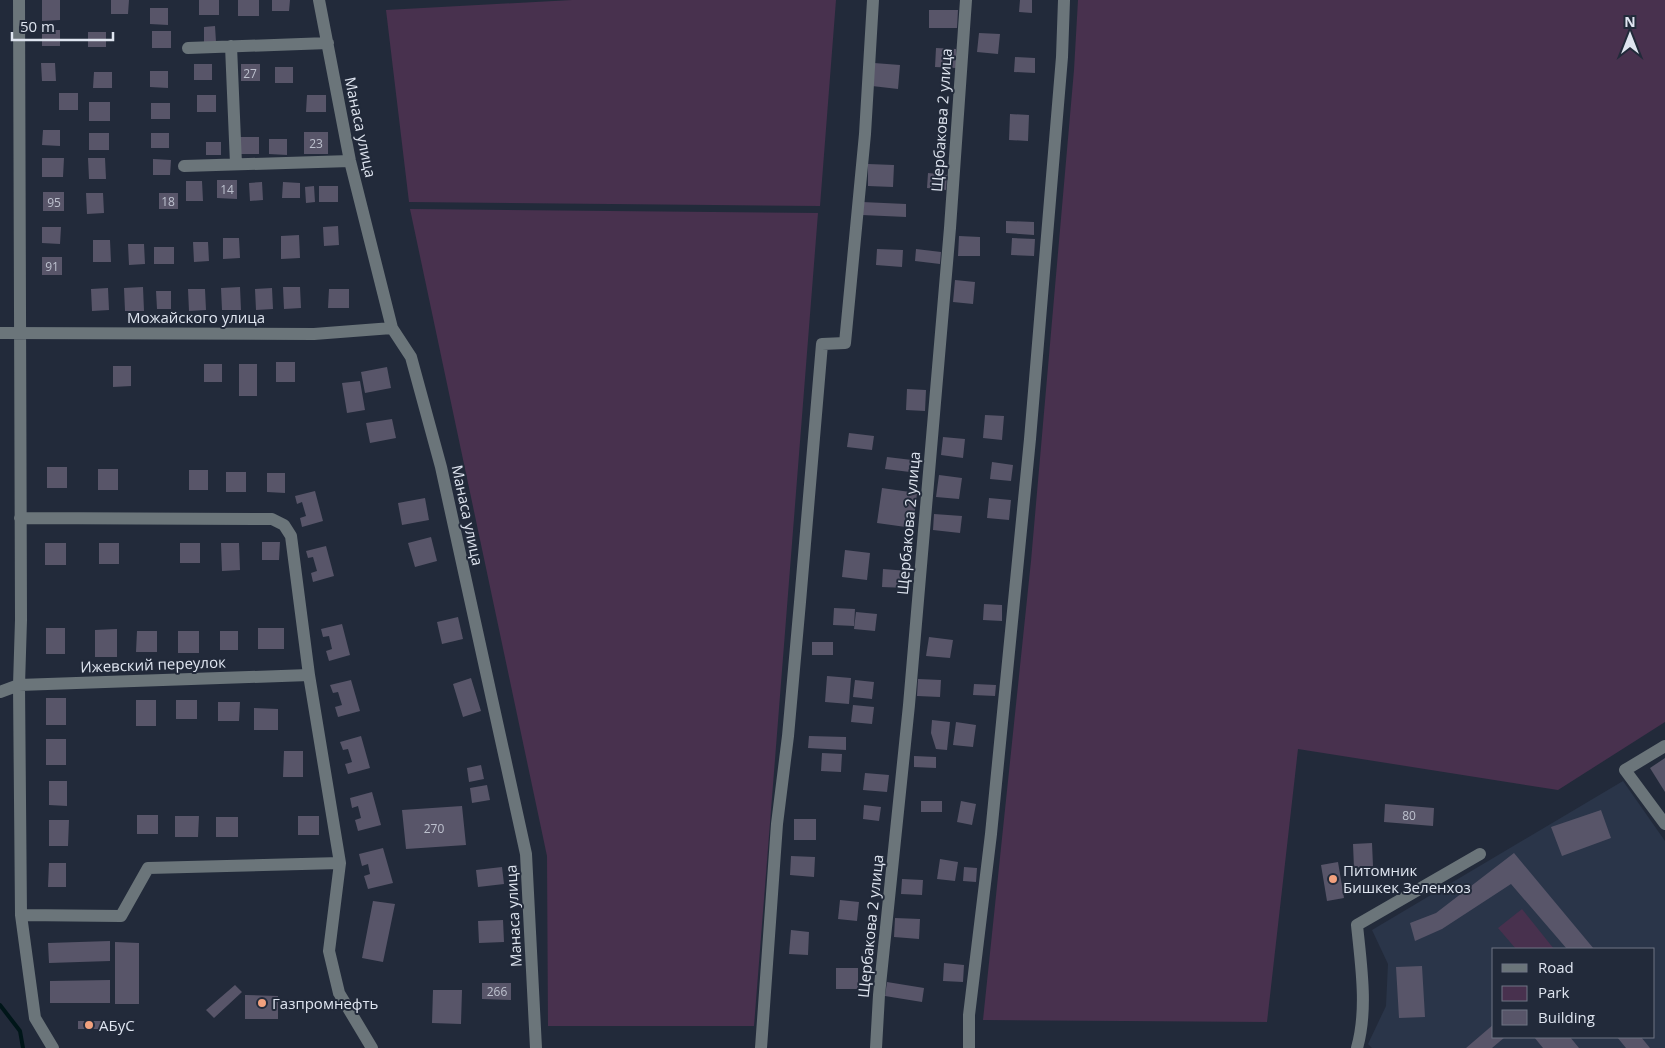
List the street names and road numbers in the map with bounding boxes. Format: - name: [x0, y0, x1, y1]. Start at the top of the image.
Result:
- street label: Щербакова 2 улица: [926, 48, 956, 192]
- street label: Манаса улица: [341, 75, 381, 179]
- street label: Можайского улица: [127, 307, 265, 327]
- street label: Щербакова 2 улица: [892, 450, 924, 596]
- street label: Манаса улица: [448, 463, 488, 567]
- street label: Ижевский переулок: [80, 651, 226, 677]
- street label: Щербакова 2 улица: [853, 853, 887, 999]
- street label: Манаса улица: [500, 864, 526, 968]

